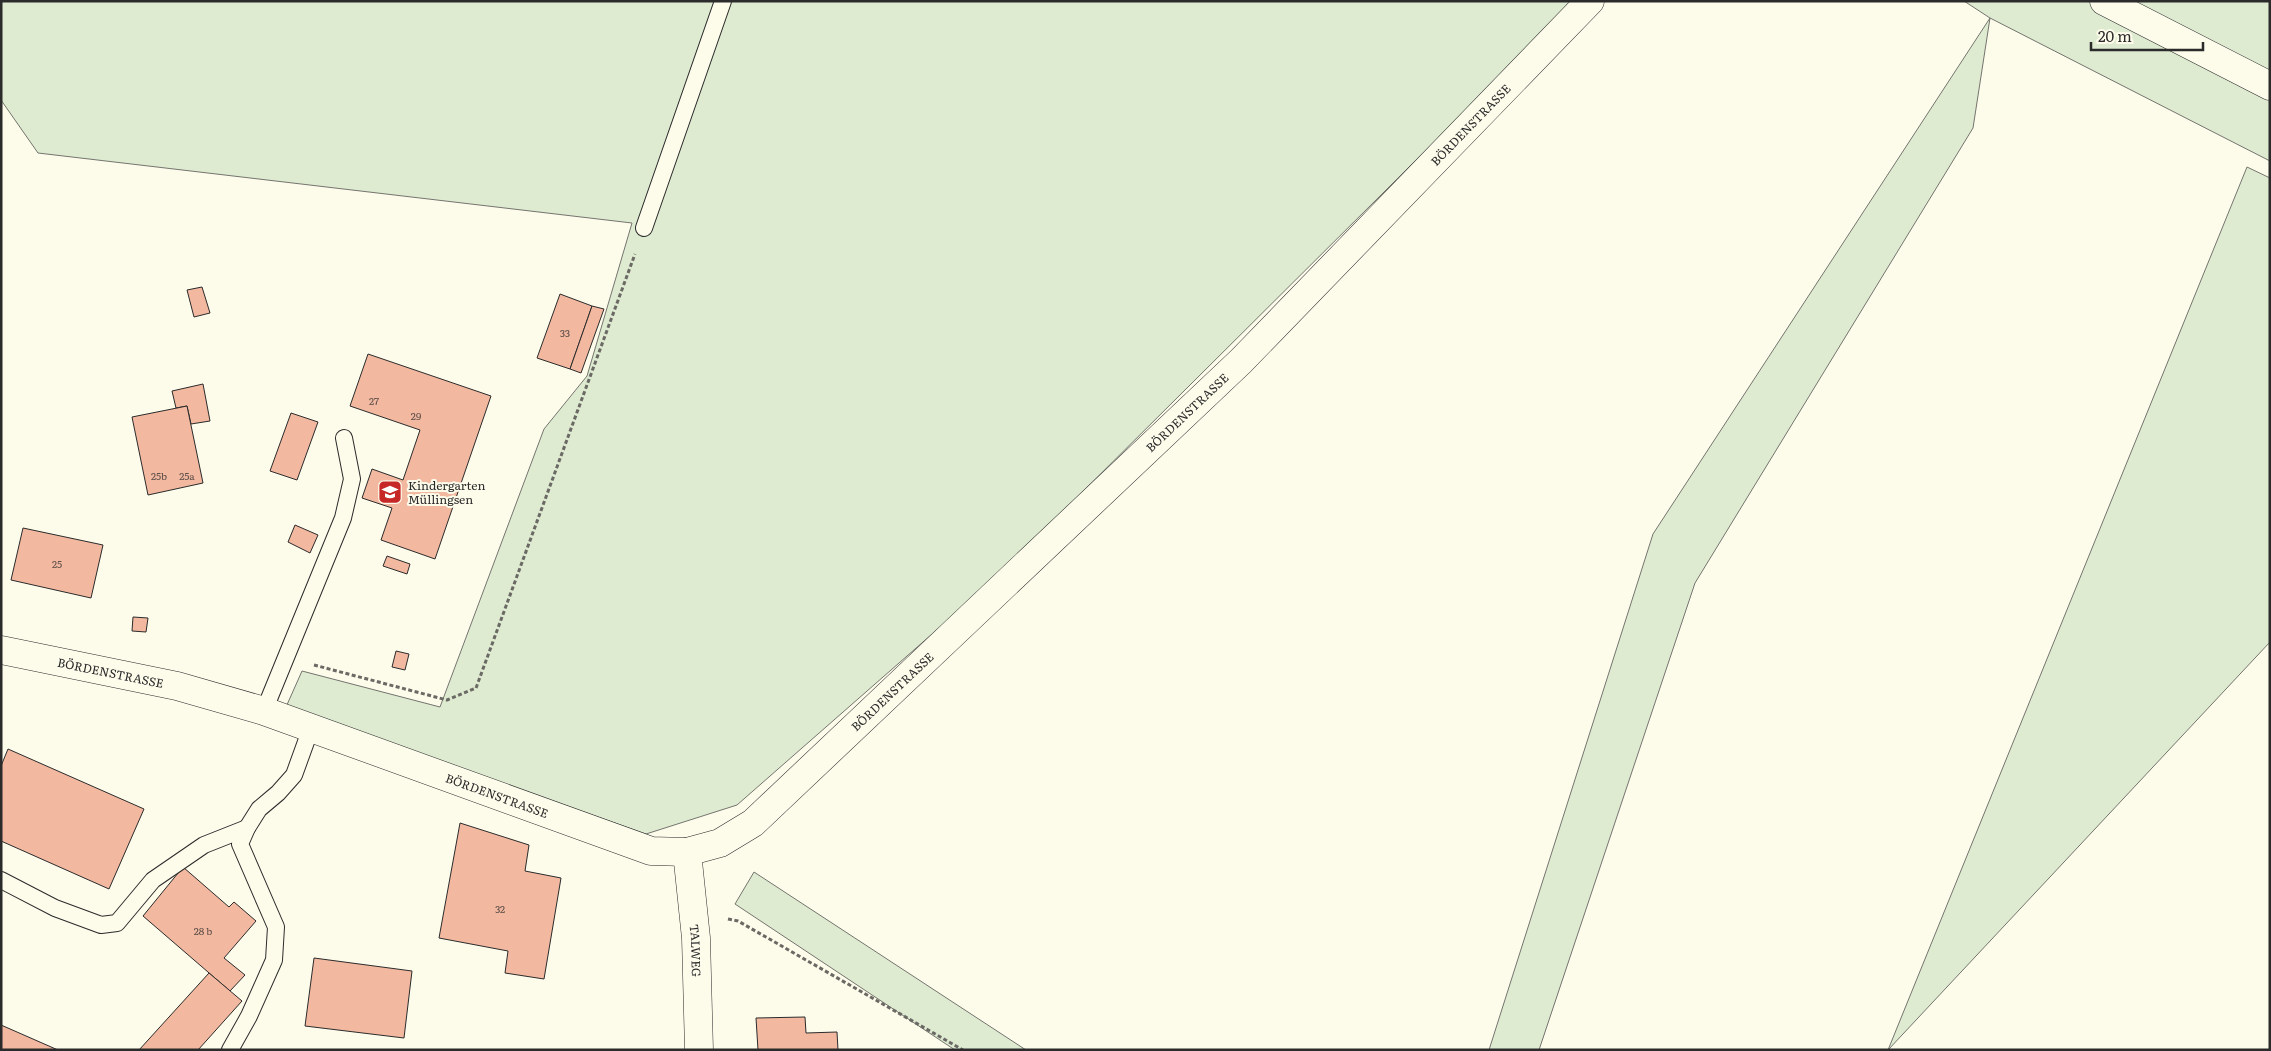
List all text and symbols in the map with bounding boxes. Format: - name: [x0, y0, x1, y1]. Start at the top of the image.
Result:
- scale bar: [2091, 20, 2204, 52]
- text: 20 m: [2098, 24, 2132, 47]
- street label: BÖRDENSTRASSE: [1426, 79, 1515, 169]
- house number: 33: [560, 325, 570, 340]
- street label: BÖRDENSTRASSE: [1141, 368, 1233, 456]
- house number: 27: [369, 393, 379, 408]
- house number: 29: [411, 408, 421, 423]
- house number: 25b: [151, 468, 167, 483]
- house number: 25a: [179, 468, 195, 483]
- place label: Kindergarten Müllingsen: [408, 476, 485, 508]
- school or university icon: Kindergarten Müllingsen: [377, 479, 403, 505]
- house number: 25: [52, 556, 62, 571]
- street label: BÖRDENSTRASSE: [847, 647, 938, 735]
- street label: BÖRDENSTRASSE: [56, 653, 166, 692]
- street label: BÖRDENSTRASSE: [443, 768, 551, 822]
- house number: 32: [495, 901, 505, 916]
- house number: 28 b: [194, 923, 212, 938]
- street label: TALWEG: [686, 923, 706, 977]

